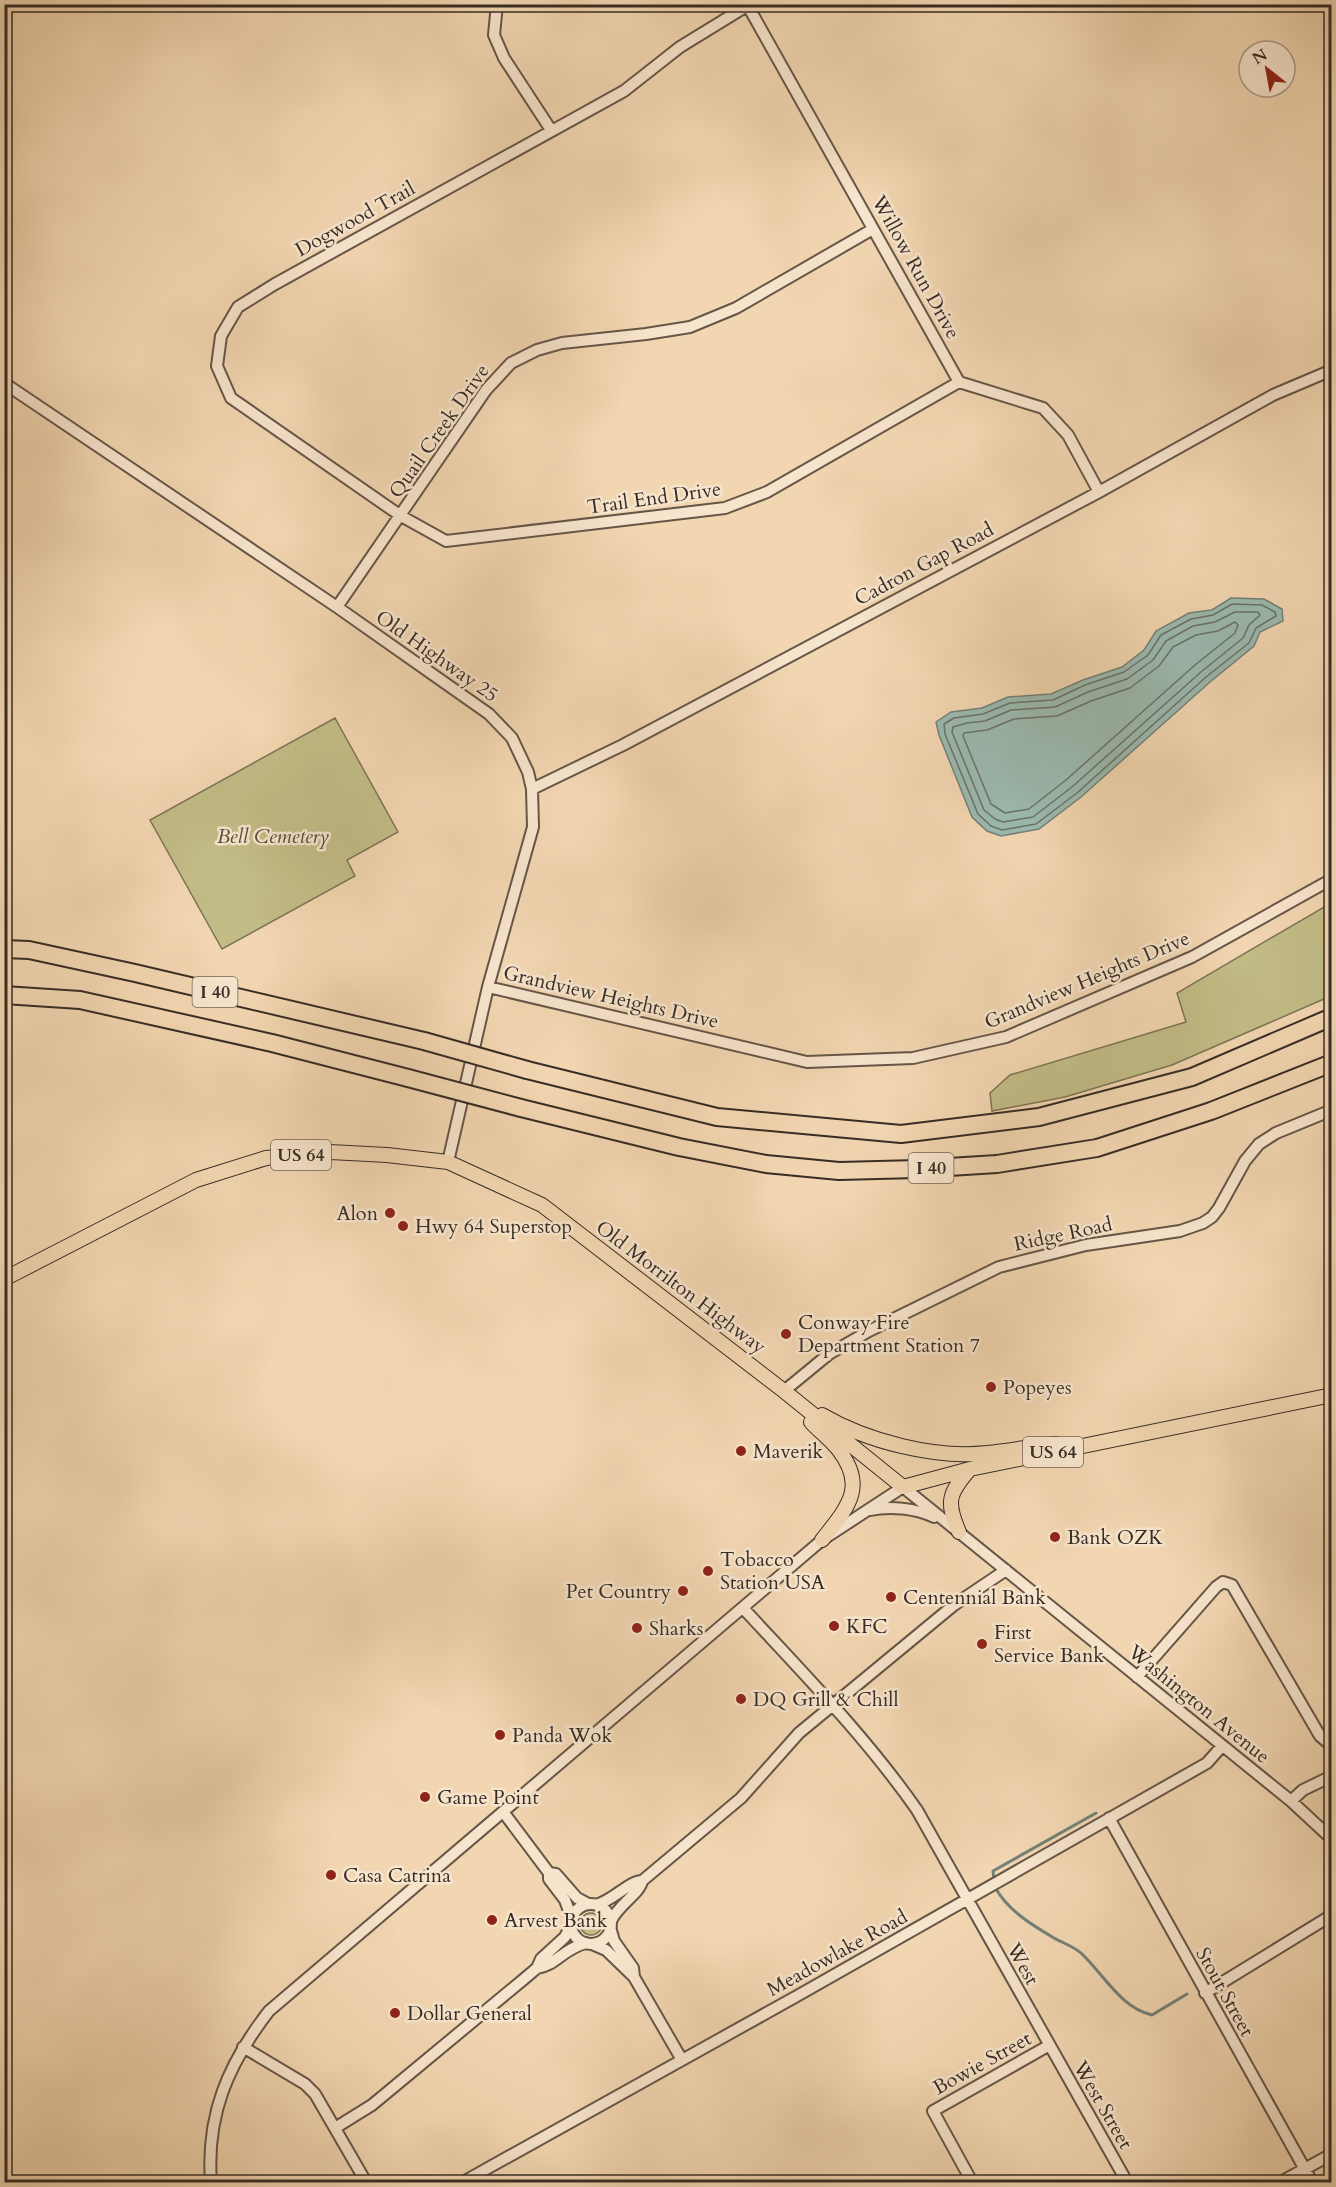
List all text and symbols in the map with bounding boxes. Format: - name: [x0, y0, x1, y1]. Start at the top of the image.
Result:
- north arrow: [1237, 39, 1297, 99]
- text: N: [1248, 44, 1272, 70]
- street label: Dogwood Trail: [290, 175, 420, 263]
- street label: Willow Run Drive: [865, 190, 967, 344]
- street label: Quail Creek Drive: [383, 358, 495, 504]
- street label: Trail End Drive: [585, 475, 723, 521]
- street label: Cadron Gap Road: [850, 516, 999, 612]
- street label: Old Highway 25: [370, 604, 504, 708]
- park label: Bell Cemetery: [217, 823, 329, 850]
- street label: Grandview Heights Drive: [980, 925, 1194, 1035]
- street label: Grandview Heights Drive: [501, 959, 721, 1035]
- road number: I 40: [192, 977, 238, 1007]
- road number: US 64: [271, 1140, 331, 1170]
- road number: I 40: [908, 1153, 954, 1183]
- place label: Alon: [337, 1200, 379, 1227]
- marker: Alon: [383, 1206, 397, 1220]
- street label: Ridge Road: [1011, 1210, 1115, 1258]
- place label: Hwy 64 Superstop: [415, 1213, 572, 1240]
- street label: Old Morrilton Highway: [590, 1214, 772, 1360]
- marker: Hwy 64 Superstop: [396, 1219, 410, 1233]
- place label: Conway Fire Department Station 7: [798, 1309, 980, 1359]
- marker: Conway Fire Department Station 7: [779, 1327, 793, 1341]
- place label: Popeyes: [1003, 1374, 1072, 1401]
- marker: Popeyes: [984, 1380, 998, 1394]
- road number: US 64: [1023, 1437, 1083, 1467]
- place label: Maverik: [753, 1438, 824, 1465]
- marker: Maverik: [734, 1444, 748, 1458]
- place label: Bank OZK: [1067, 1524, 1163, 1551]
- marker: Bank OZK: [1048, 1530, 1062, 1544]
- place label: Tobacco Station USA: [720, 1546, 826, 1596]
- marker: Tobacco Station USA: [701, 1564, 715, 1578]
- place label: Pet Country: [566, 1578, 671, 1605]
- marker: Pet Country: [676, 1584, 690, 1598]
- place label: Centennial Bank: [903, 1584, 1046, 1611]
- marker: Centennial Bank: [884, 1590, 898, 1604]
- place label: KFC: [846, 1613, 888, 1640]
- place label: Sharks: [649, 1615, 703, 1642]
- marker: KFC: [827, 1619, 841, 1633]
- place label: First Service Bank: [994, 1619, 1104, 1669]
- marker: Sharks: [630, 1621, 644, 1635]
- marker: First Service Bank: [975, 1637, 989, 1651]
- street label: Washington Avenue: [1122, 1638, 1276, 1770]
- place label: DQ Grill & Chill: [753, 1686, 898, 1713]
- marker: DQ Grill & Chill: [734, 1692, 748, 1706]
- place label: Panda Wok: [512, 1722, 612, 1749]
- marker: Panda Wok: [493, 1728, 507, 1742]
- place label: Game Point: [437, 1784, 539, 1811]
- marker: Game Point: [418, 1790, 432, 1804]
- place label: Casa Catrina: [343, 1862, 451, 1889]
- marker: Casa Catrina: [324, 1868, 338, 1882]
- street label: Meadowlake Road: [762, 1903, 912, 2003]
- place label: Arvest Bank: [504, 1907, 608, 1934]
- marker: Arvest Bank: [485, 1913, 499, 1927]
- street label: West: [1000, 1937, 1046, 1990]
- street label: Stout Street: [1189, 1943, 1261, 2042]
- place label: Dollar General: [407, 2000, 532, 2027]
- marker: Dollar General: [388, 2006, 402, 2020]
- street label: Bowie Street: [928, 2025, 1037, 2101]
- street label: West Street: [1066, 2055, 1139, 2155]

